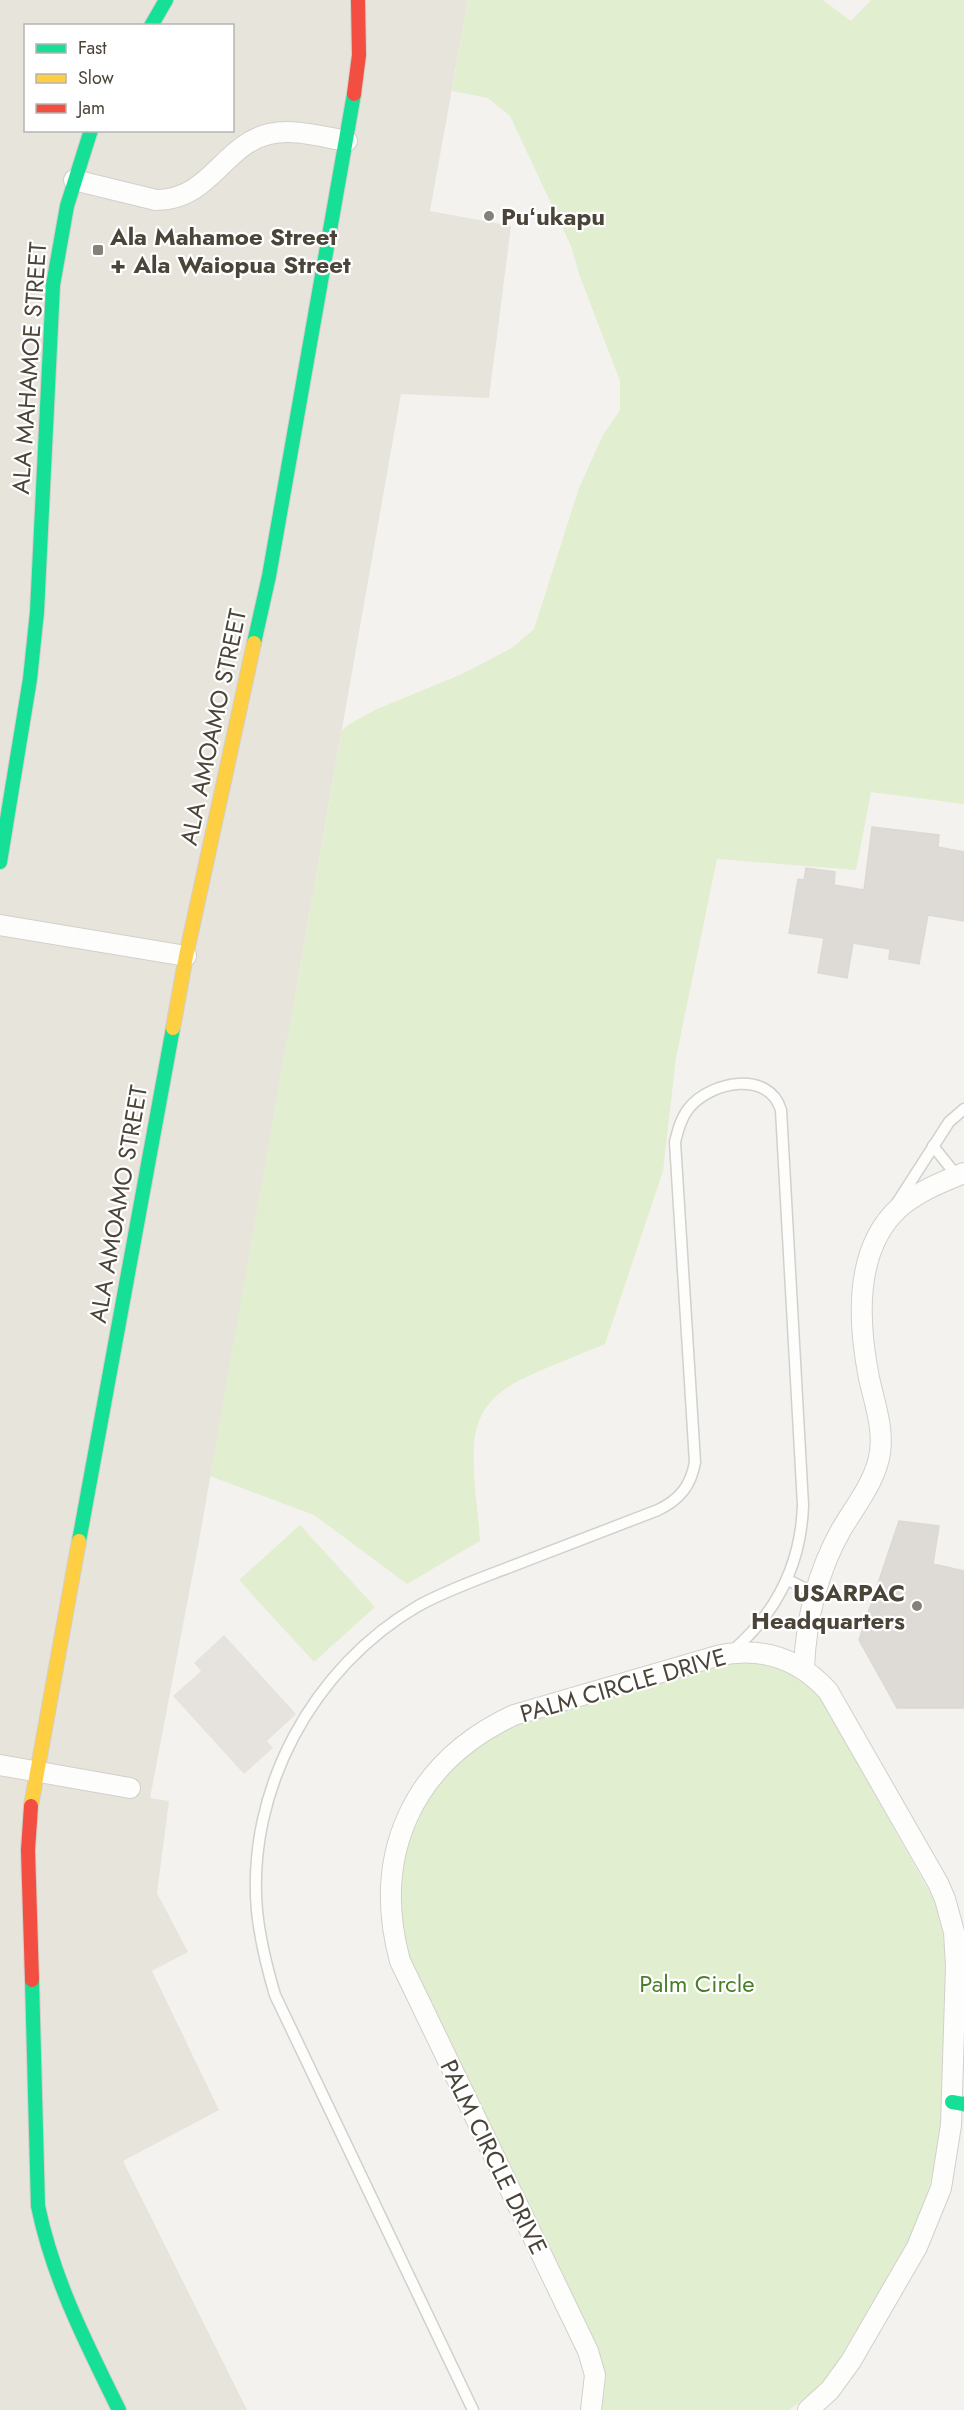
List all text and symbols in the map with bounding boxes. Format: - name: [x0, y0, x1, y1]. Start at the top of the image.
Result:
- legend: [24, 24, 234, 132]
- text: Fast: [78, 35, 107, 61]
- text: Slow: [78, 65, 115, 91]
- text: Jam: [76, 95, 105, 121]
- place label: Puʻukapu: [501, 199, 605, 234]
- marker: Puʻukapu: [482, 209, 496, 223]
- place label: Ala Mahamoe Street + Ala Waiopua Street: [109, 219, 351, 282]
- street label: ALA MAHAMOE STREET: [3, 241, 55, 495]
- marker: Ala Mahamoe Street + Ala Waiopua Street: [91, 243, 105, 257]
- street label: ALA AMOAMO STREET: [171, 606, 255, 848]
- street label: ALA AMOAMO STREET: [80, 1082, 156, 1326]
- place label: USARPAC Headquarters: [751, 1575, 905, 1638]
- marker: USARPAC Headquarters: [910, 1599, 924, 1613]
- street label: PALM CIRCLE DRIVE: [516, 1639, 730, 1731]
- park label: Palm Circle: [639, 1966, 755, 2001]
- street label: PALM CIRCLE DRIVE: [432, 2054, 556, 2260]

